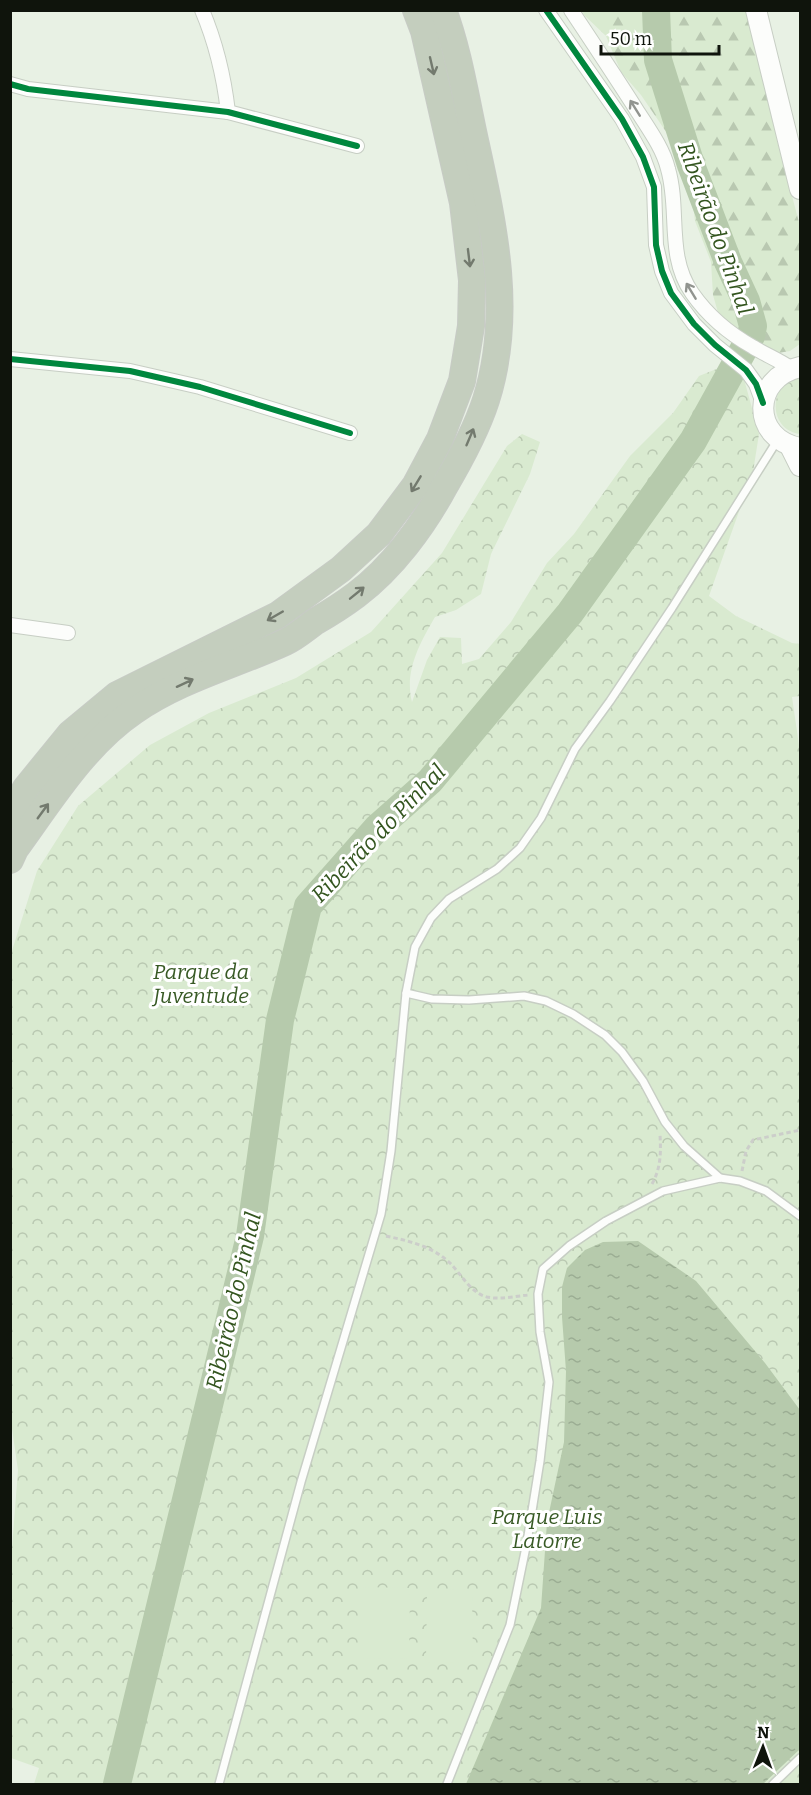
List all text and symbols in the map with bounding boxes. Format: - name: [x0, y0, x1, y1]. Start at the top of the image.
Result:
- scale bar: [601, 18, 720, 56]
- text: 50 m: [610, 28, 652, 50]
- one-way arrow: [427, 57, 439, 76]
- one-way arrow: [629, 100, 641, 117]
- water label: Ribeirão do Pinhal: [672, 138, 759, 318]
- one-way arrow: [464, 247, 475, 267]
- one-way arrow: [685, 283, 697, 300]
- one-way arrow: [465, 428, 476, 446]
- one-way arrow: [410, 475, 422, 492]
- one-way arrow: [349, 586, 364, 600]
- one-way arrow: [267, 610, 284, 622]
- one-way arrow: [176, 676, 194, 688]
- water label: Ribeirão do Pinhal: [306, 759, 451, 908]
- one-way arrow: [37, 804, 49, 820]
- park label: Parque da Juventude: [151, 959, 249, 1009]
- water label: Ribeirão do Pinhal: [200, 1210, 267, 1393]
- park label: Parque Luis Latorre: [491, 1504, 603, 1554]
- north arrow: [733, 1717, 793, 1777]
- text: N: [757, 1723, 770, 1742]

